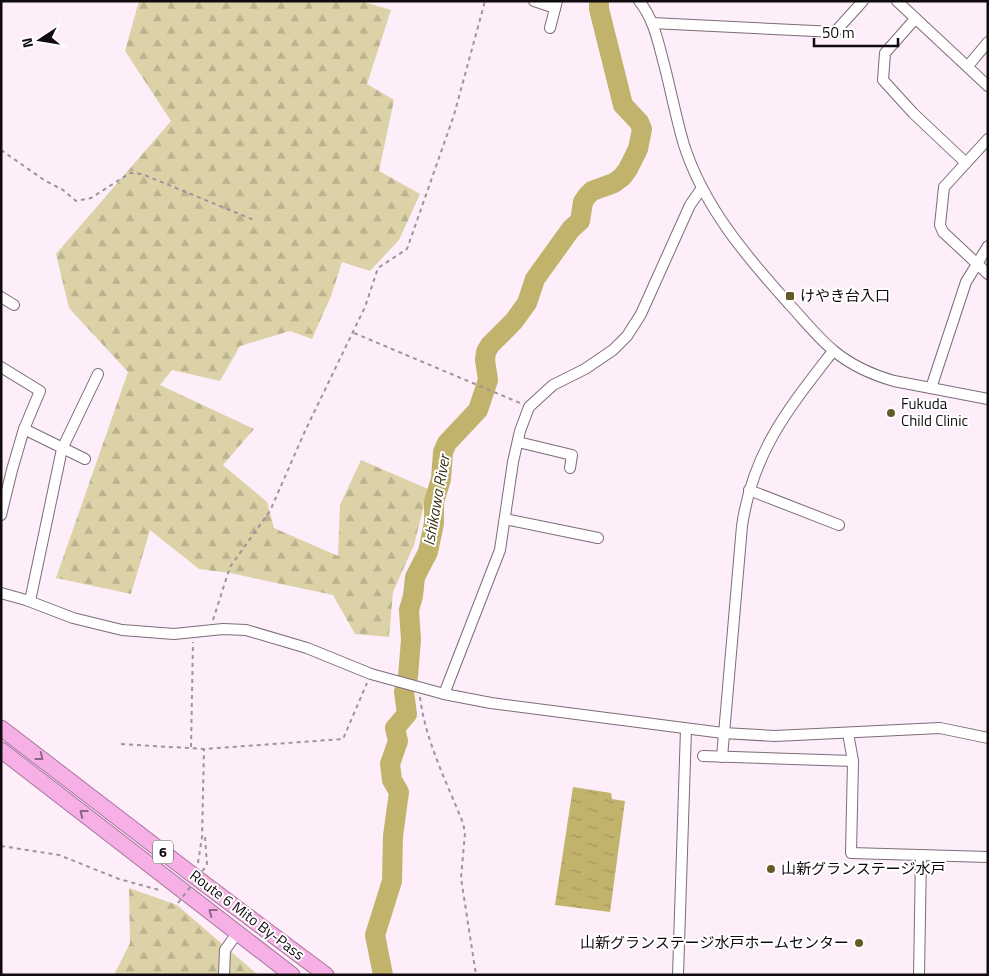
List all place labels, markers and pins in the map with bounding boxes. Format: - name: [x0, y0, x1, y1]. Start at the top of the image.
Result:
- place label: けやき台入口: [800, 284, 890, 307]
- marker: けやき台入口: [784, 290, 796, 302]
- place label: Fukuda Child Clinic: [901, 392, 968, 432]
- marker: Fukuda Child Clinic: [885, 407, 897, 419]
- place label: 山新グランステージ水戸: [781, 857, 945, 880]
- marker: 山新グランステージ水戸: [765, 863, 777, 875]
- place label: 山新グランステージ水戸ホームセンター: [580, 931, 849, 954]
- marker: 山新グランステージ水戸ホームセンター: [853, 937, 865, 949]

